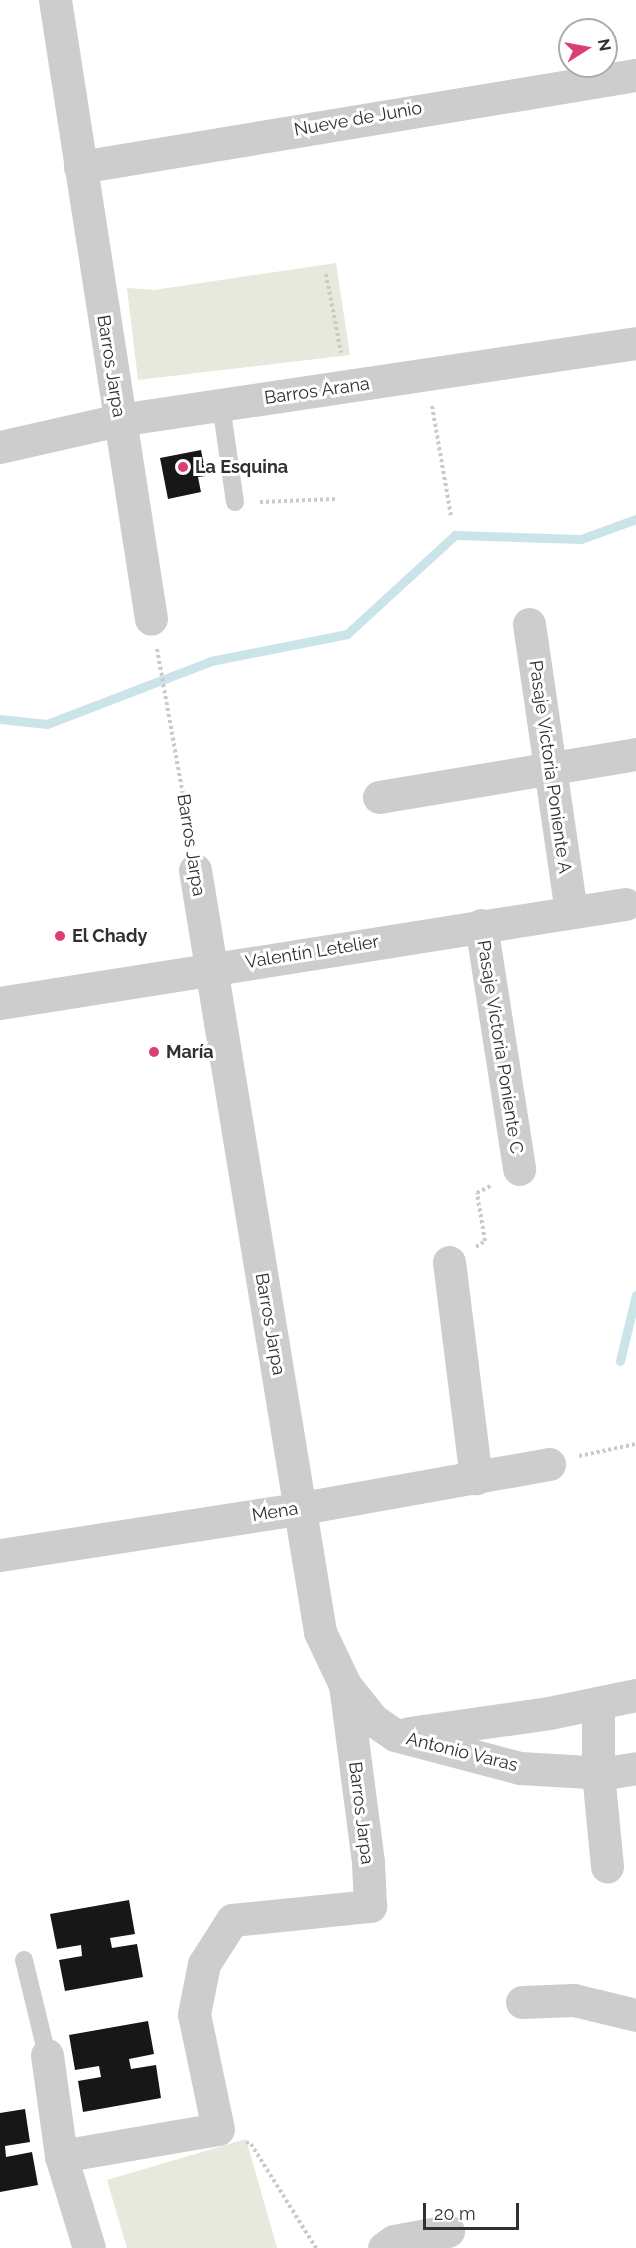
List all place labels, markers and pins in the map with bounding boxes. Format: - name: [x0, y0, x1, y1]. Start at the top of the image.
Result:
- place label: La Esquina: [195, 456, 288, 478]
- marker: La Esquina: [176, 460, 190, 474]
- place label: El Chady: [72, 925, 148, 947]
- marker: El Chady: [53, 929, 67, 943]
- place label: María: [166, 1041, 214, 1063]
- marker: María: [147, 1045, 161, 1059]

